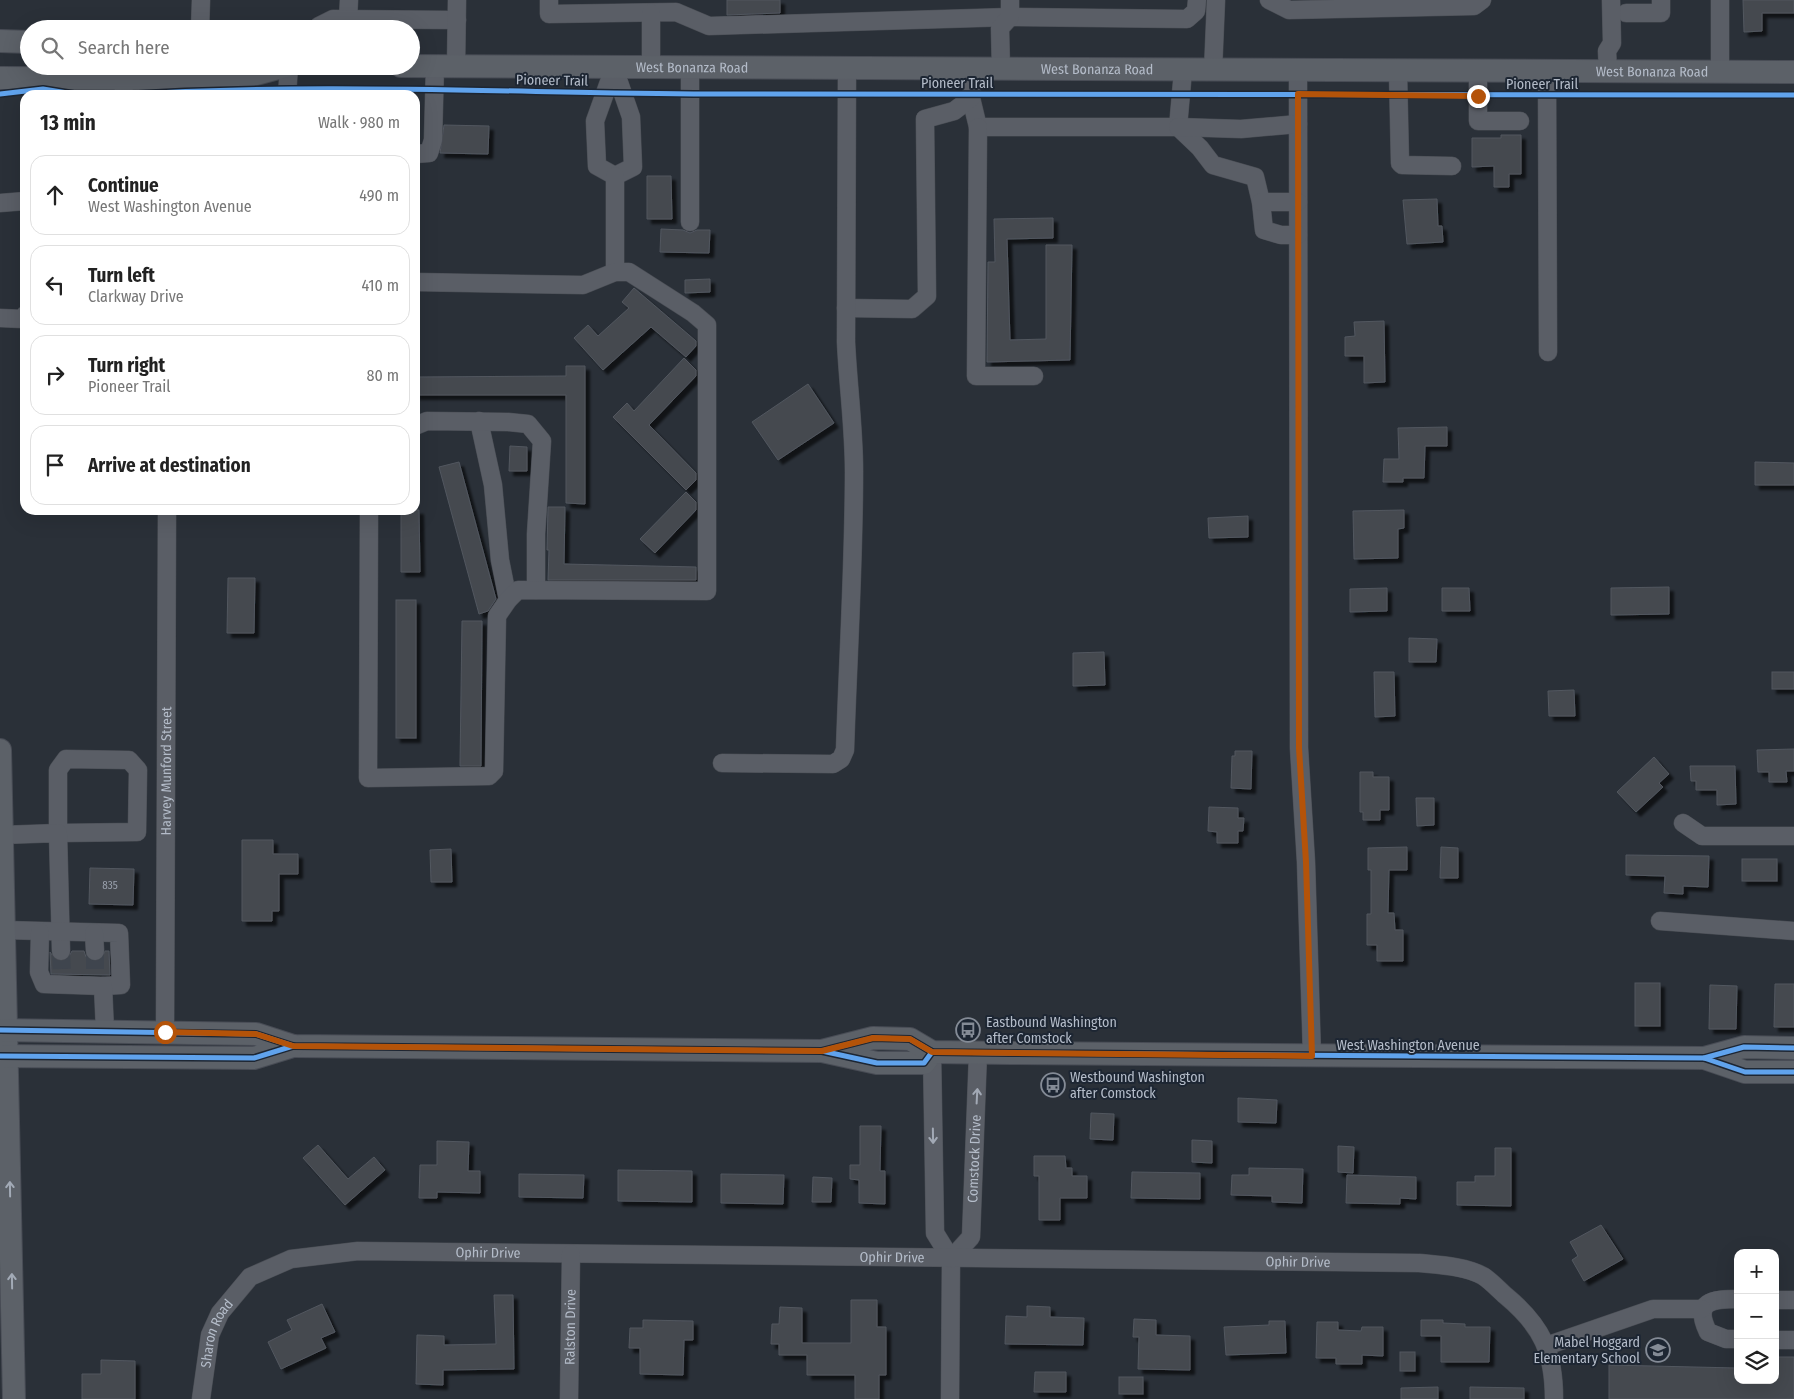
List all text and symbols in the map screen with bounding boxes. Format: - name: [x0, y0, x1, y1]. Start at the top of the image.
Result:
- search box: [20, 20, 420, 75]
- icon: search: [38, 34, 66, 62]
- text: Search here: [78, 36, 170, 59]
- street label: West Bonanza Road: [636, 59, 748, 76]
- street label: West Bonanza Road: [1041, 61, 1153, 78]
- street label: West Bonanza Road: [1596, 63, 1708, 81]
- street label: Pioneer Trail: [516, 71, 589, 90]
- street label: Pioneer Trail: [921, 75, 993, 92]
- street label: Pioneer Trail: [1506, 76, 1578, 93]
- route end: [1467, 85, 1490, 108]
- text: 13 min: [40, 110, 96, 136]
- text: Walk · 980 m: [318, 113, 400, 132]
- text: Continue: [88, 174, 159, 197]
- icon: ahead: [41, 181, 69, 209]
- text: 490 m: [359, 186, 399, 205]
- text: West Washington Avenue: [88, 197, 252, 216]
- text: Turn left: [88, 264, 155, 287]
- icon: left: [41, 271, 69, 299]
- text: 410 m: [361, 276, 399, 295]
- text: Clarkway Drive: [88, 287, 184, 306]
- text: Turn right: [88, 354, 165, 377]
- icon: right: [41, 361, 69, 389]
- text: 80 m: [367, 366, 399, 385]
- text: Pioneer Trail: [88, 377, 171, 396]
- icon: arrive: [41, 451, 69, 479]
- text: Arrive at destination: [88, 454, 251, 477]
- street label: Harvey Munford Street: [158, 706, 175, 835]
- house number: 835: [102, 879, 118, 892]
- place label: Eastbound Washington after Comstock: [986, 1014, 1117, 1047]
- bus stop icon: Eastbound Washington after Comstock: [955, 1017, 981, 1043]
- route start: [154, 1021, 177, 1044]
- street label: West Washington Avenue: [1336, 1037, 1480, 1054]
- place label: Westbound Washington after Comstock: [1070, 1069, 1205, 1102]
- bus stop icon: Westbound Washington after Comstock: [1040, 1072, 1066, 1098]
- one-way arrow: [973, 1088, 982, 1104]
- street label: Comstock Drive: [964, 1114, 985, 1203]
- one-way arrow: [928, 1128, 938, 1144]
- one-way arrow: [5, 1182, 15, 1198]
- street label: Ophir Drive: [455, 1244, 521, 1262]
- street label: Ophir Drive: [859, 1249, 925, 1266]
- map controls: [1734, 1249, 1779, 1384]
- button: +: [1734, 1249, 1779, 1294]
- street label: Ophir Drive: [1265, 1253, 1331, 1271]
- one-way arrow: [8, 1273, 17, 1289]
- street label: Ralston Drive: [561, 1289, 580, 1365]
- button: −: [1734, 1294, 1779, 1339]
- street label: Sharon Road: [197, 1296, 237, 1369]
- place label: Mabel Hoggard Elementary School: [1533, 1334, 1640, 1367]
- school or university icon: Mabel Hoggard Elementary School: [1645, 1337, 1671, 1363]
- button: layers: [1734, 1339, 1779, 1384]

